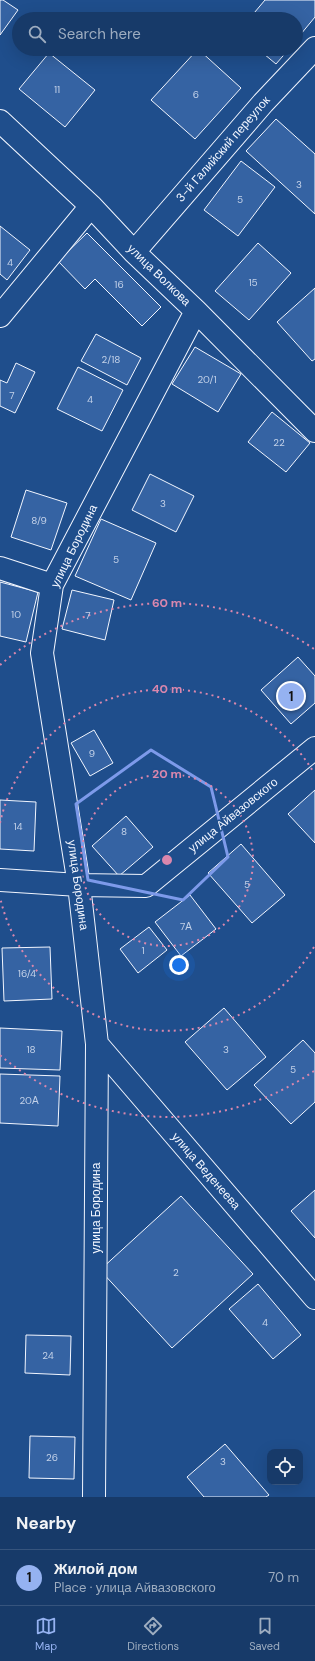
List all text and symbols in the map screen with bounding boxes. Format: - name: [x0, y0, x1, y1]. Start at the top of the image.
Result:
- search box: [12, 12, 303, 56]
- icon: search: [26, 23, 48, 45]
- text: Search here: [58, 24, 141, 44]
- house number: 11: [54, 83, 60, 96]
- house number: 6: [193, 88, 199, 101]
- street label: 3-й Галийский переулок: [173, 92, 274, 205]
- house number: 3: [296, 178, 302, 191]
- house number: 5: [237, 193, 243, 206]
- street label: улица Волкова: [124, 241, 194, 310]
- house number: 4: [7, 256, 13, 269]
- house number: 15: [248, 276, 258, 289]
- house number: 16: [114, 278, 124, 291]
- house number: 2/18: [102, 353, 120, 366]
- house number: 20/1: [197, 373, 217, 386]
- house number: 7: [9, 389, 15, 402]
- house number: 4: [87, 393, 93, 406]
- house number: 22: [273, 436, 285, 449]
- house number: 3: [160, 497, 166, 510]
- street label: улица Бородина: [47, 501, 101, 590]
- house number: 8/9: [31, 514, 47, 527]
- house number: 5: [113, 553, 119, 566]
- text: 60 m: [152, 595, 182, 611]
- house number: 10: [11, 608, 21, 621]
- house number: 7: [85, 609, 91, 622]
- text: 40 m: [152, 681, 182, 697]
- pin: 1: [278, 681, 304, 711]
- house number: 9: [89, 747, 95, 760]
- text: 20 m: [152, 766, 182, 782]
- street label: улица Айвазовского: [185, 774, 281, 856]
- house number: 14: [13, 820, 23, 833]
- house number: 8: [121, 825, 127, 838]
- street label: улица Бородина: [64, 839, 92, 931]
- centre of rings: [160, 853, 174, 867]
- house number: 5: [244, 878, 250, 891]
- house number: 7А: [180, 920, 192, 933]
- house number: 1: [141, 944, 145, 957]
- your location: [169, 955, 189, 975]
- house number: 16/4: [18, 967, 36, 980]
- house number: 18: [26, 1043, 36, 1056]
- house number: 3: [223, 1043, 229, 1056]
- house number: 5: [290, 1063, 296, 1076]
- house number: 20А: [19, 1094, 39, 1107]
- street label: улица Веденеева: [168, 1129, 244, 1213]
- street label: улица Бородина: [88, 1162, 104, 1253]
- house number: 2: [173, 1266, 179, 1279]
- house number: 4: [262, 1316, 268, 1329]
- house number: 24: [42, 1349, 54, 1362]
- map controls: [267, 1449, 303, 1485]
- button: locate: [267, 1449, 303, 1485]
- house number: 26: [46, 1451, 58, 1464]
- house number: 3: [220, 1455, 226, 1468]
- text: Nearby: [16, 1512, 76, 1534]
- text: Жилой дом: [54, 1559, 138, 1579]
- text: 1: [27, 1569, 31, 1586]
- text: 70 m: [268, 1569, 299, 1586]
- text: Place · улица Айвазовского: [54, 1579, 216, 1596]
- tab: Map: [35, 1615, 57, 1653]
- tab: Directions: [127, 1615, 179, 1653]
- tab: Saved: [249, 1615, 280, 1653]

